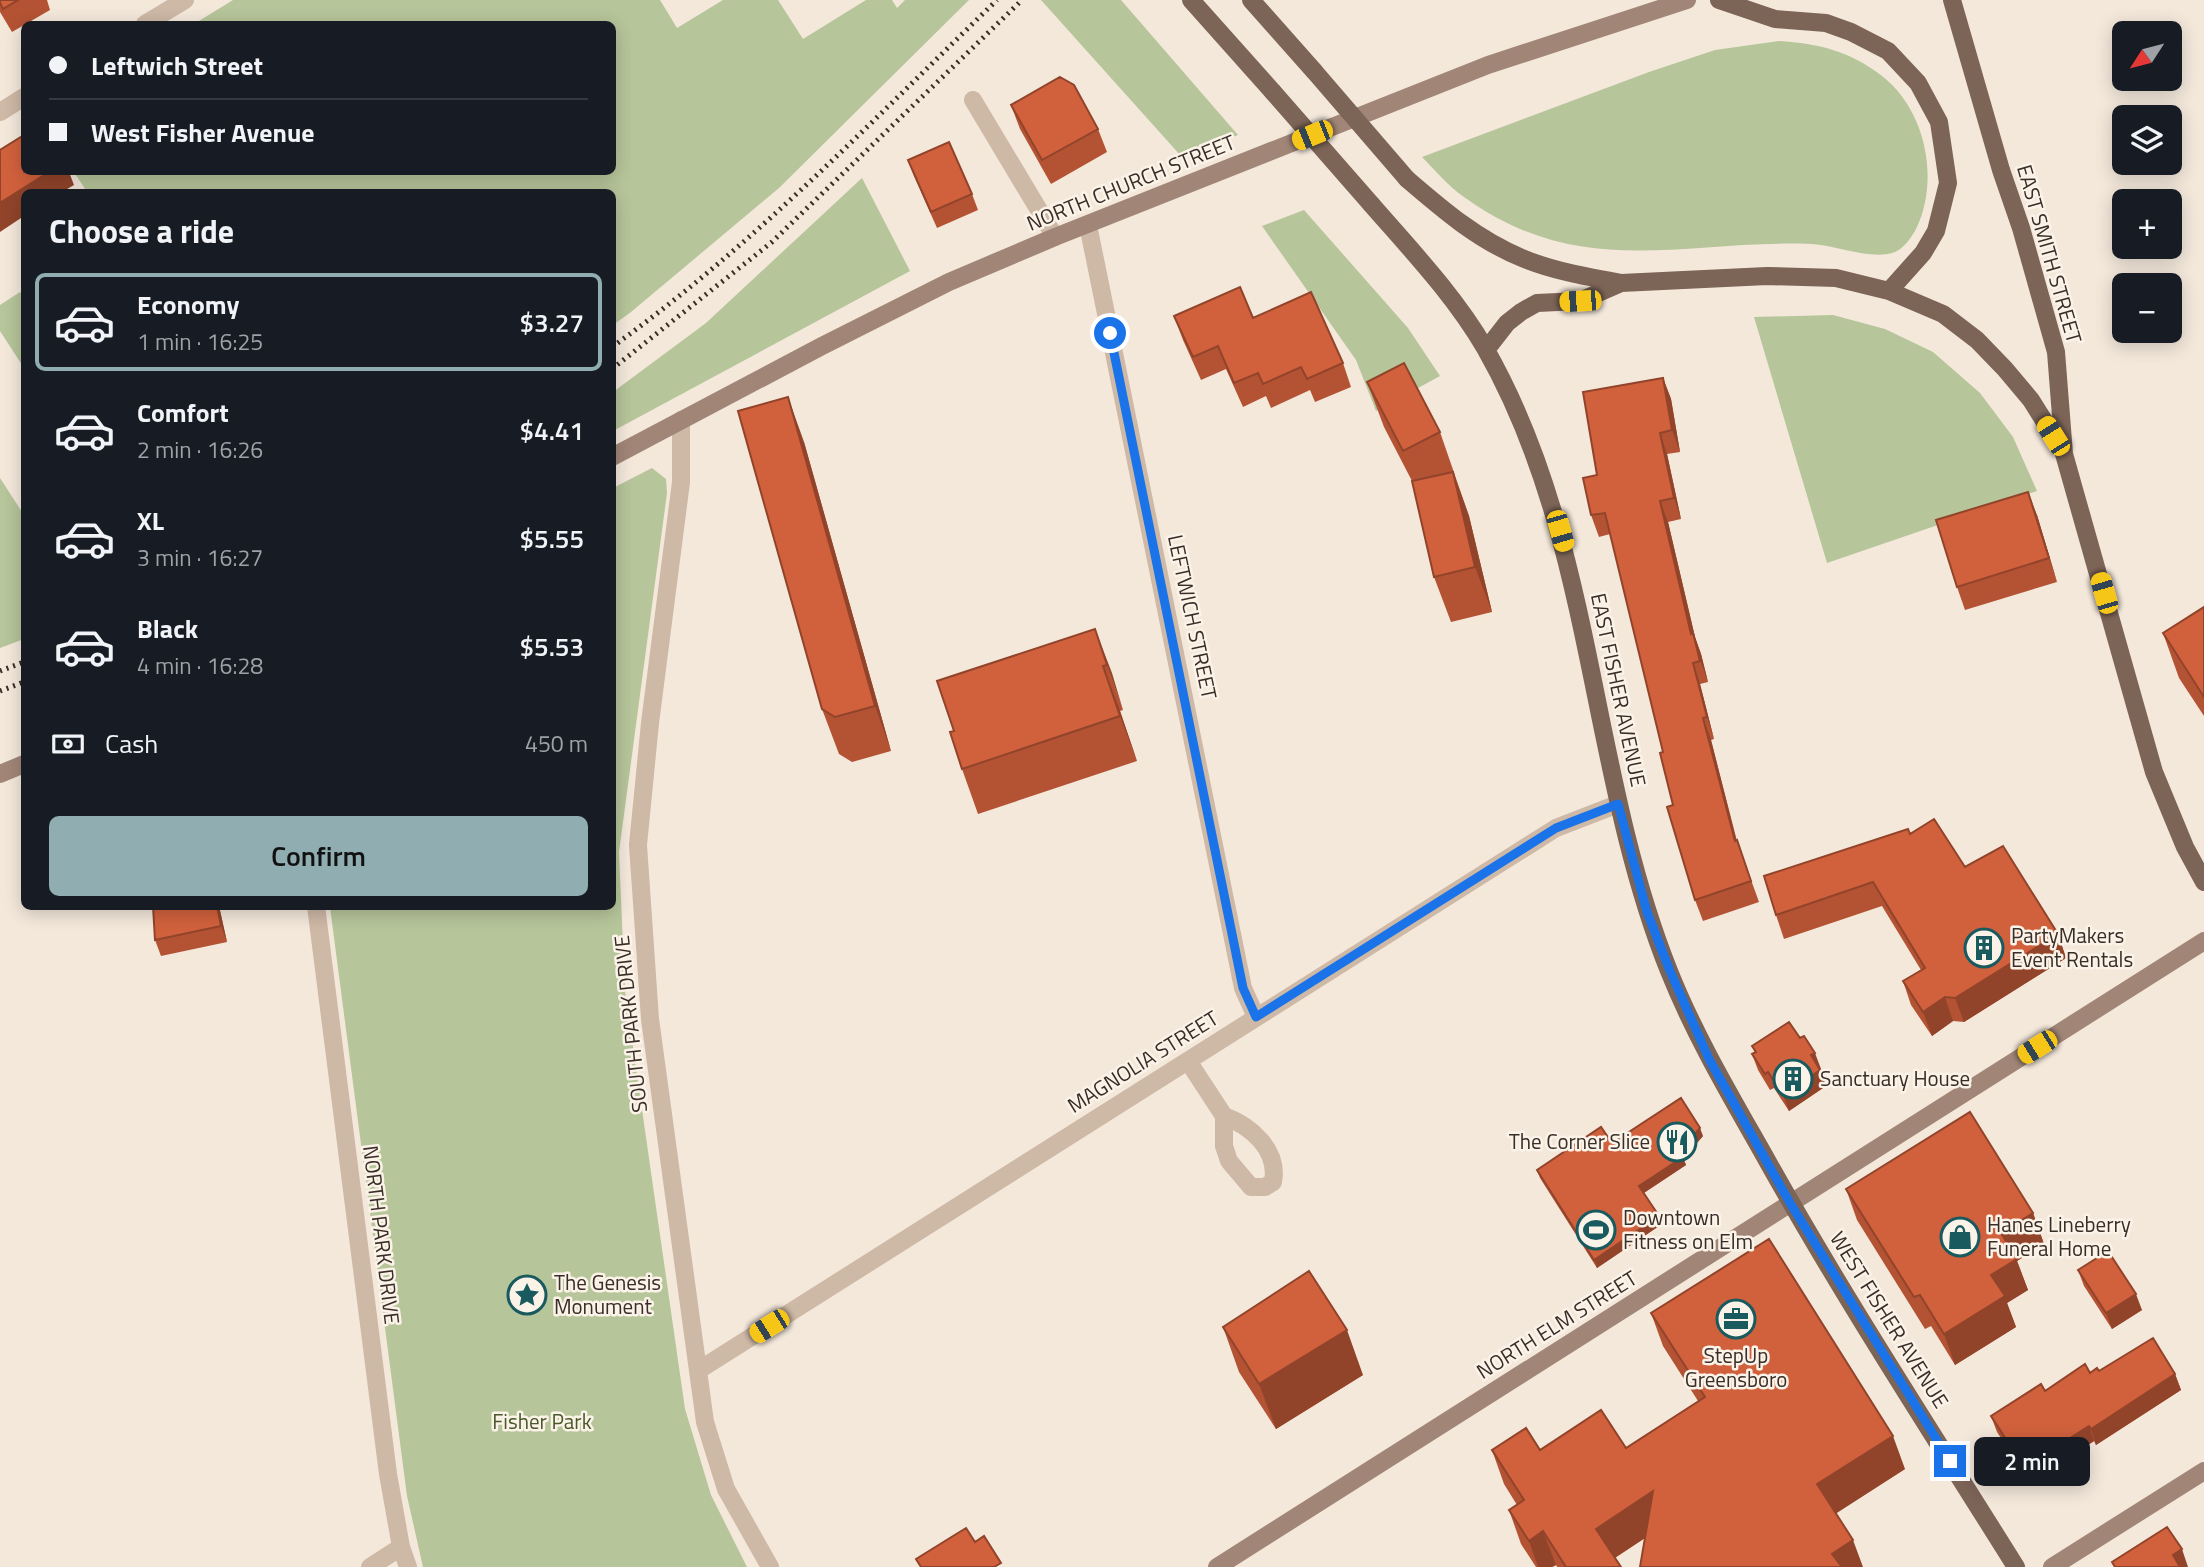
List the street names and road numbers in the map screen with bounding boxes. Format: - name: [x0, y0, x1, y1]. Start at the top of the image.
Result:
- street label: NORTH CHURCH STREET: [1021, 126, 1240, 239]
- street label: EAST SMITH STREET: [2009, 161, 2091, 347]
- street label: LEFTWICH STREET: [1160, 532, 1226, 702]
- street label: EAST FISHER AVENUE: [1583, 590, 1655, 790]
- street label: SOUTH PARK DRIVE: [605, 934, 655, 1114]
- street label: MAGNOLIA STREET: [1061, 1002, 1224, 1121]
- street label: NORTH PARK DRIVE: [355, 1144, 409, 1326]
- street label: WEST FISHER AVENUE: [1822, 1225, 1957, 1414]
- street label: NORTH ELM STREET: [1470, 1262, 1643, 1387]

